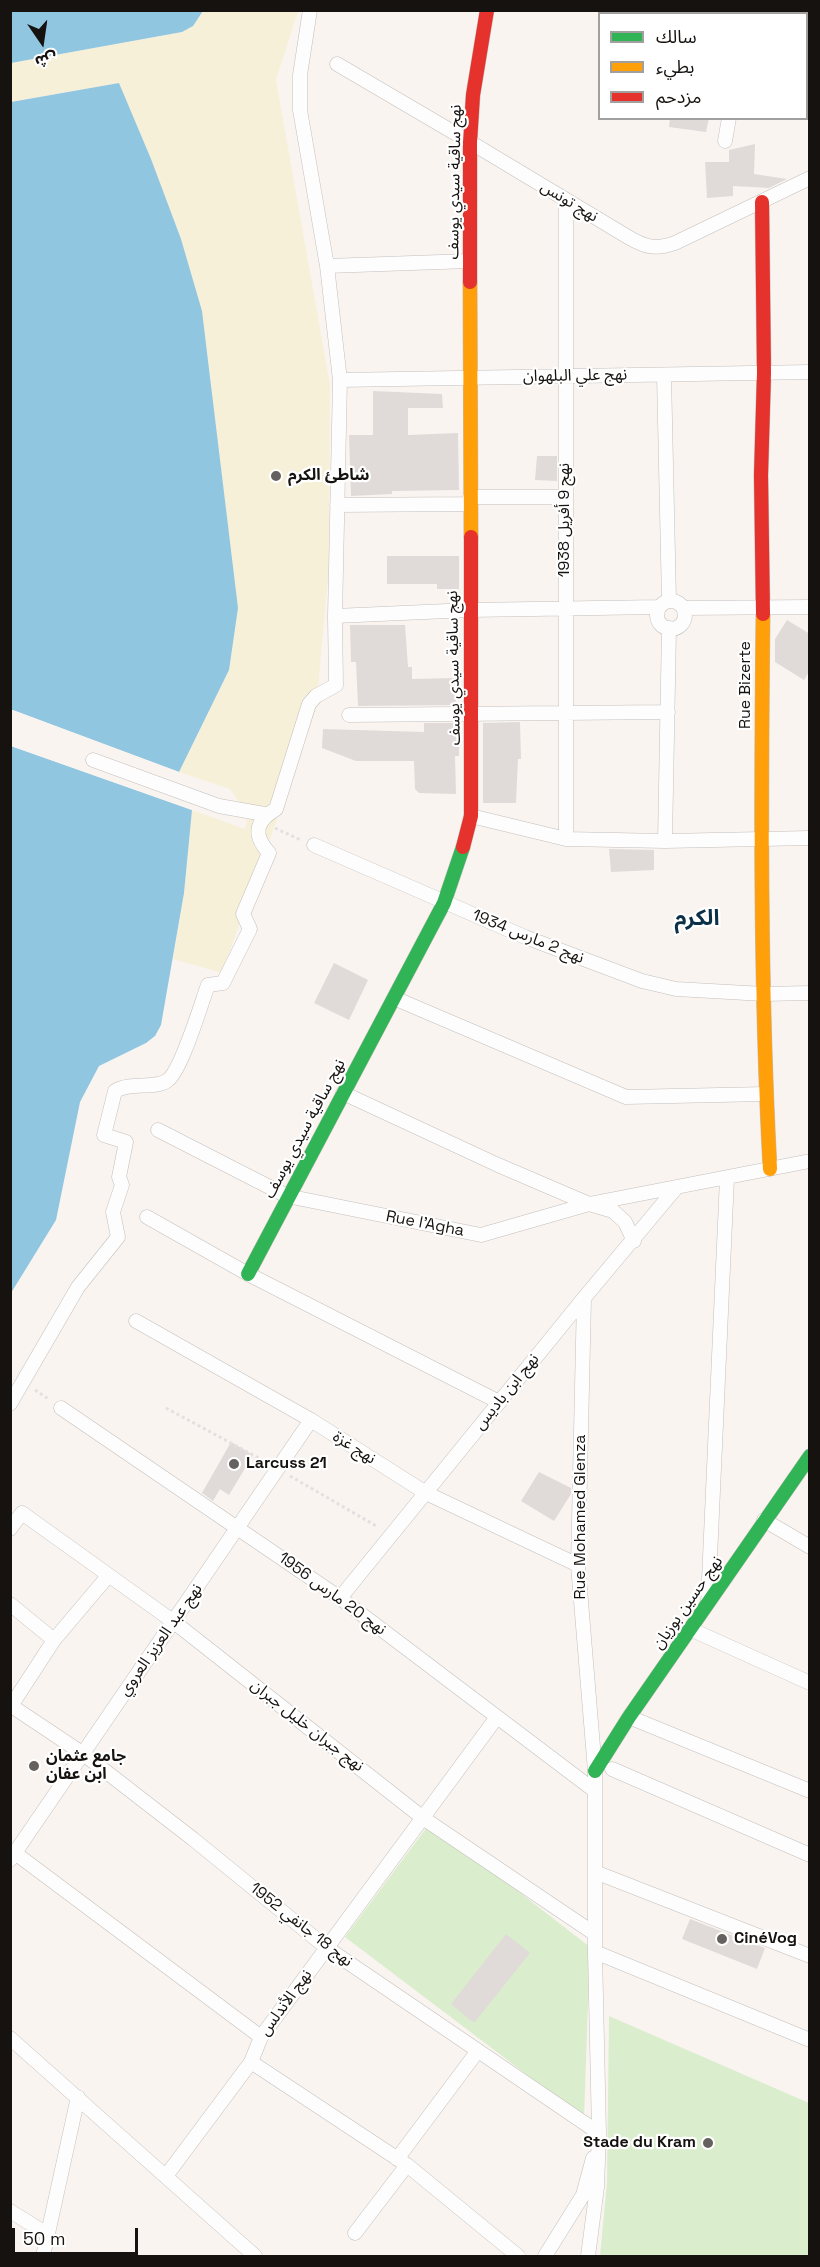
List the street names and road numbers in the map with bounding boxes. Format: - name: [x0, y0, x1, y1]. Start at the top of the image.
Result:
- street label: نهج ساقية سيدي يوسف: [444, 104, 466, 260]
- street label: نهج تونس: [537, 177, 601, 227]
- street label: نهج علي البلهوان: [523, 365, 627, 387]
- street label: نهج 9 أفريل 1938: [555, 463, 575, 577]
- street label: نهج ساقية سيدي يوسف: [443, 590, 465, 746]
- street label: Rue Bizerte: [736, 641, 756, 729]
- street label: نهج 2 مارس 1934: [469, 906, 587, 968]
- street label: نهج ساقية سيدي يوسف: [260, 1056, 350, 1202]
- street label: Rue l'Agha: [384, 1207, 466, 1241]
- street label: نهج ابن باديس: [470, 1350, 544, 1434]
- street label: نهج غزة: [329, 1427, 379, 1469]
- street label: Rue Mohamed Glenza: [571, 1434, 591, 1600]
- street label: نهج 20 مارس 1956: [274, 1548, 390, 1640]
- street label: نهج حسين بوزيان: [649, 1553, 727, 1653]
- street label: نهج عبد العزيز العروي: [115, 1580, 207, 1700]
- street label: نهج جبران خليل جبران: [247, 1676, 367, 1776]
- street label: نهج 18 جانفي 1952: [246, 1879, 356, 1971]
- street label: نهج الأندلس: [256, 1966, 316, 2040]

